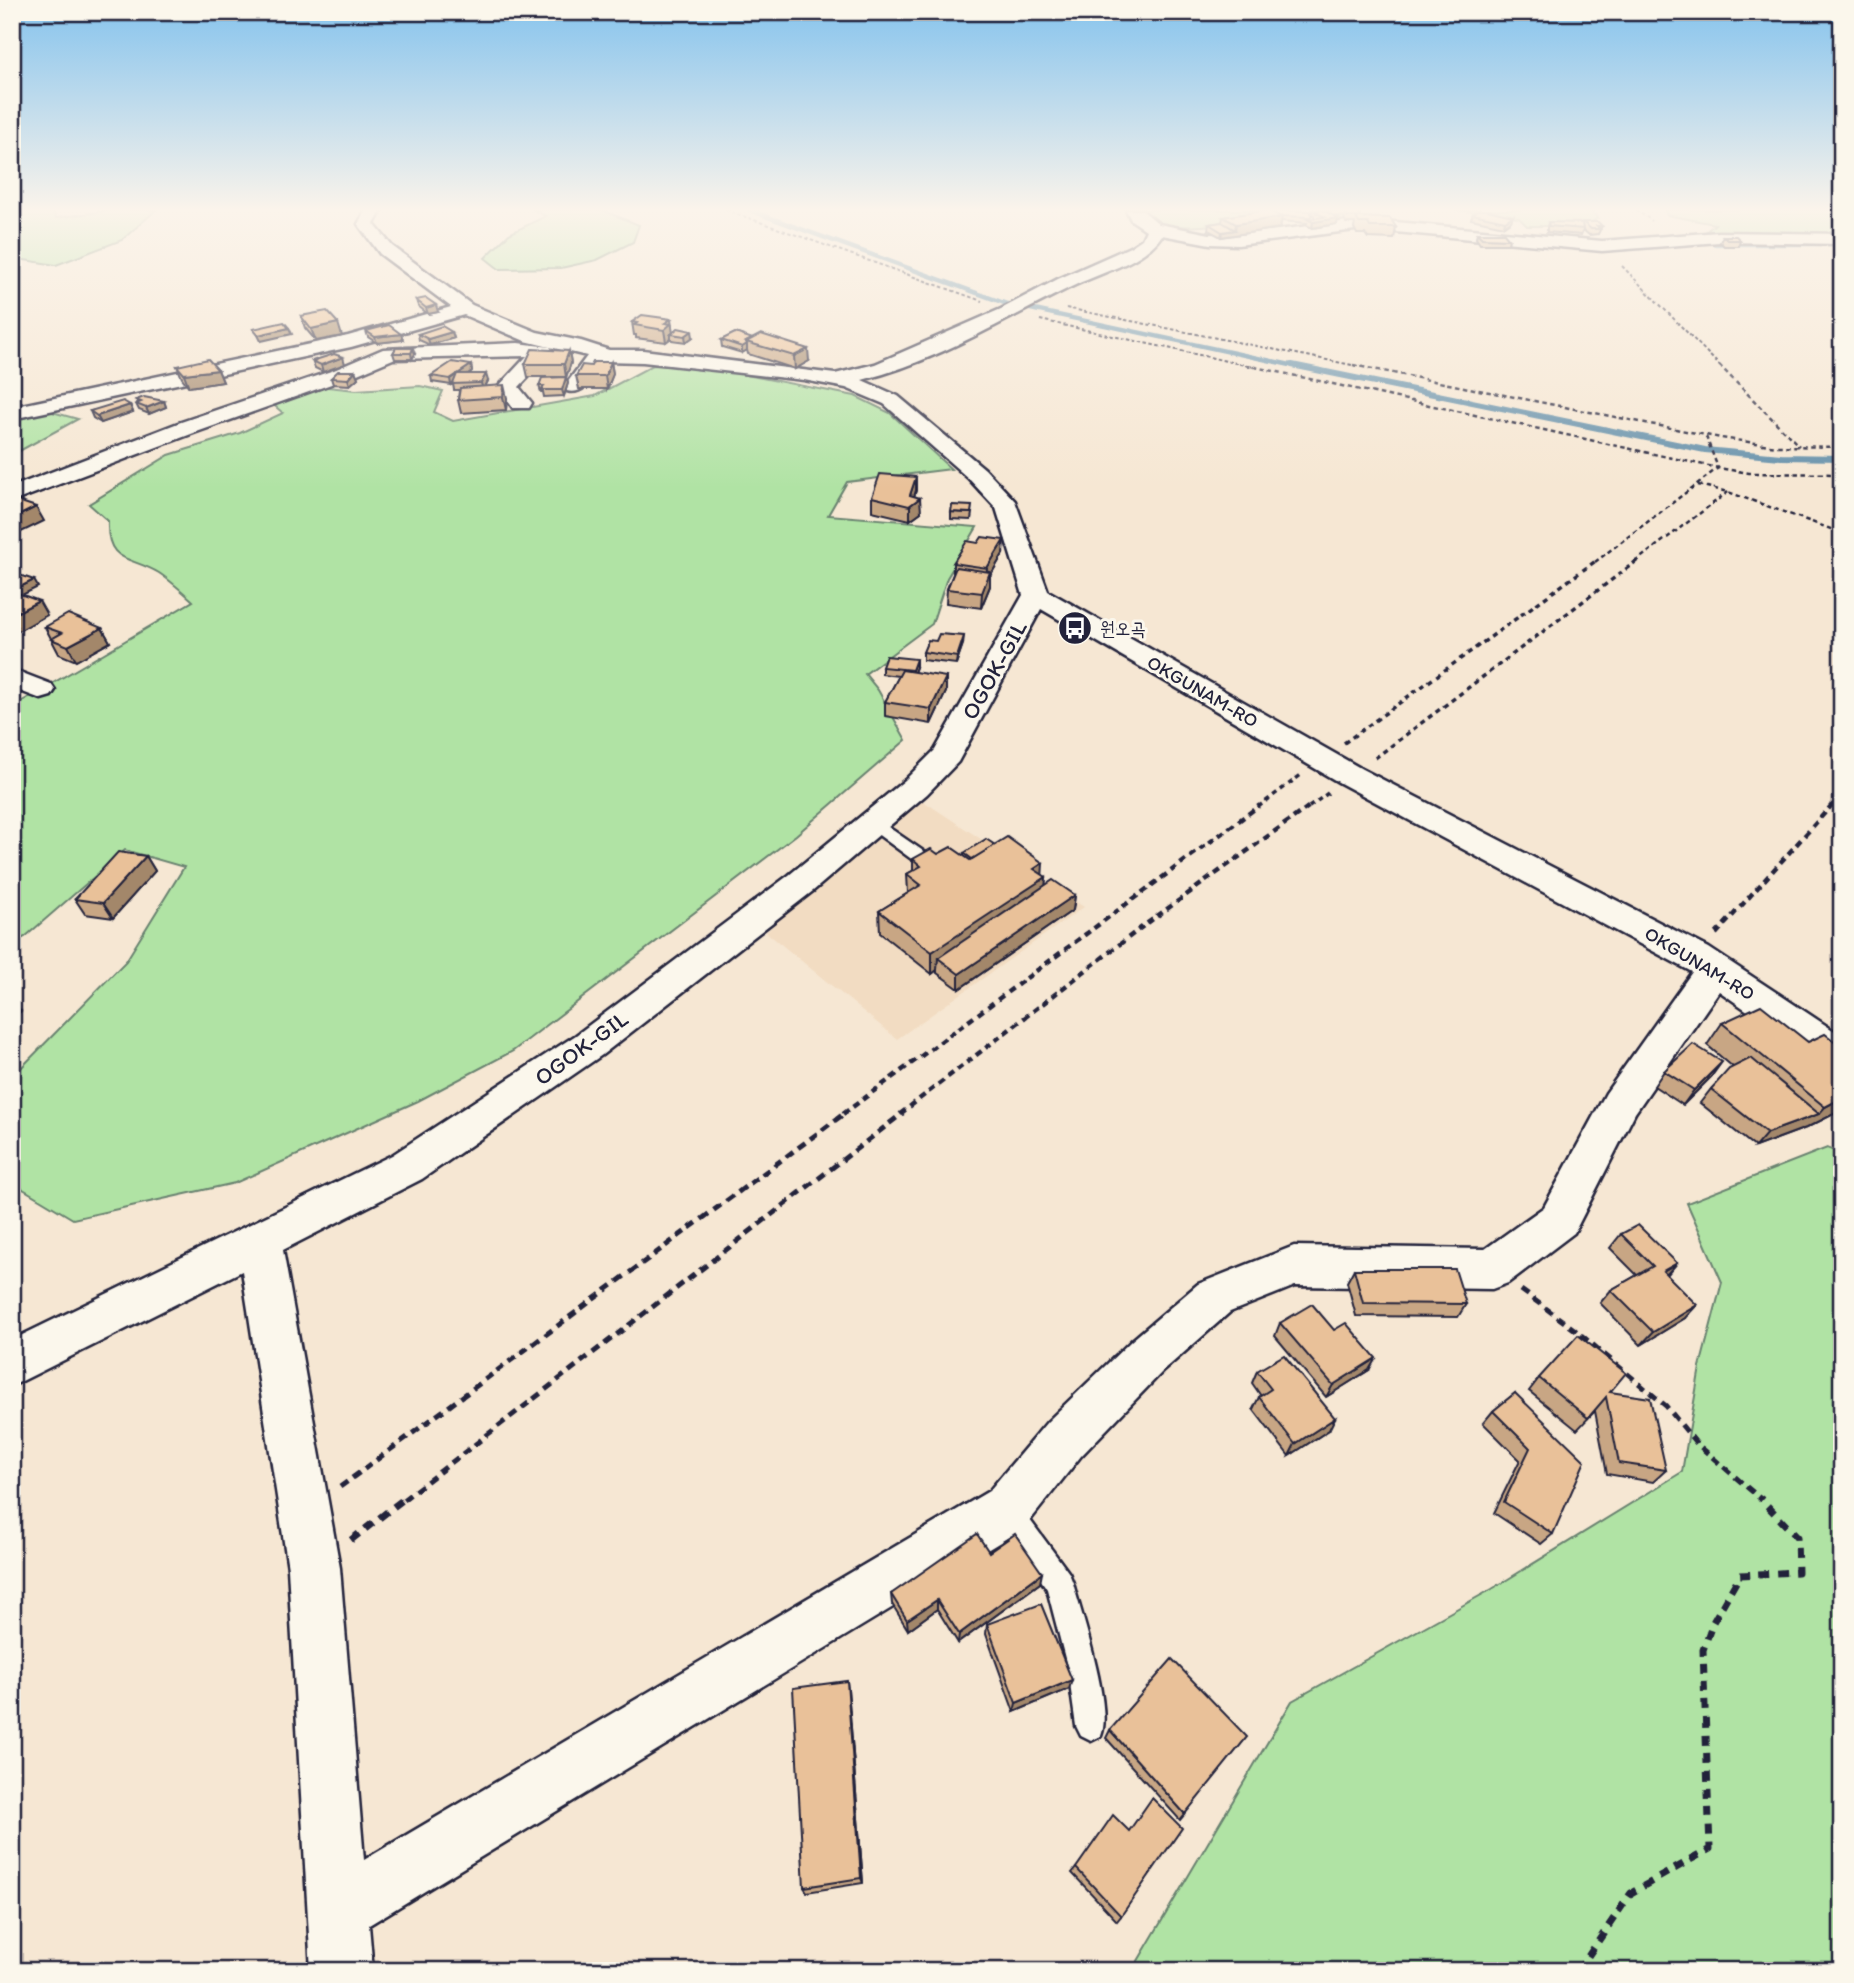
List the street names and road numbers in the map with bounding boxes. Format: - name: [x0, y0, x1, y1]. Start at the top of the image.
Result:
- street label: OGOK-GIL: [955, 615, 1033, 724]
- street label: OKGUNAM-RO: [1143, 650, 1263, 733]
- street label: OKGUNAM-RO: [1640, 921, 1759, 1005]
- street label: OGOK-GIL: [529, 1004, 634, 1091]

